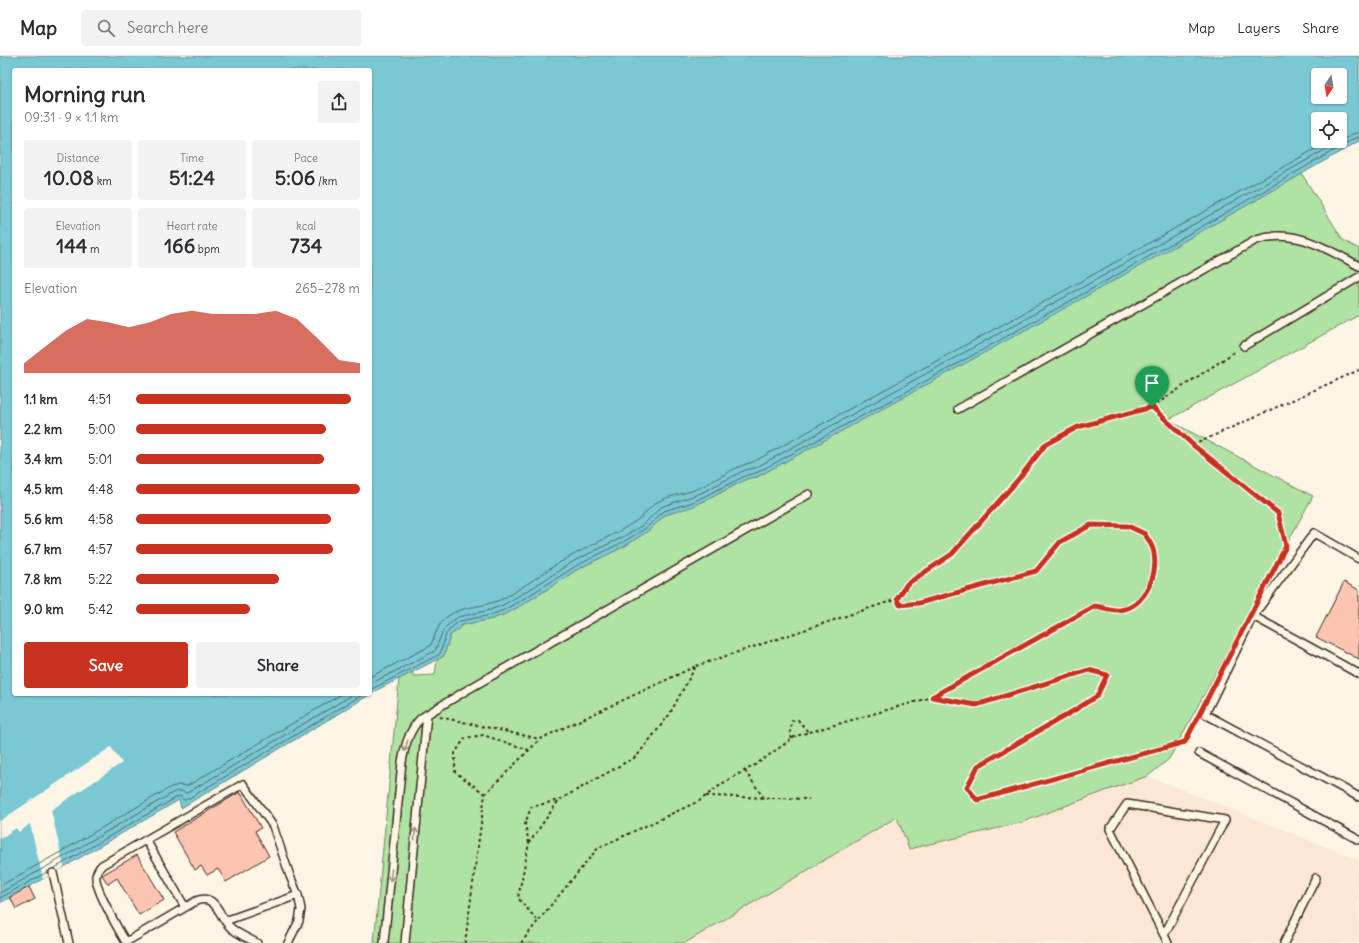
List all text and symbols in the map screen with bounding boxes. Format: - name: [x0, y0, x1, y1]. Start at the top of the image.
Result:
- search box: [81, 10, 361, 46]
- text: Map: [20, 16, 57, 40]
- icon: search: [95, 17, 117, 39]
- text: Search here: [127, 18, 208, 37]
- text: Map: [1188, 19, 1215, 37]
- text: Layers: [1237, 19, 1280, 37]
- text: Share: [1302, 19, 1339, 37]
- north arrow: [1311, 68, 1347, 104]
- map controls: [1311, 68, 1347, 148]
- text: Morning run: [24, 80, 146, 108]
- button: share: [318, 81, 360, 123]
- text: 09:31 · 9 × 1.1 km: [24, 109, 118, 126]
- button: locate: [1311, 112, 1347, 148]
- text: Distance: [57, 151, 99, 165]
- text: Time: [180, 151, 204, 165]
- text: Pace: [294, 151, 318, 165]
- text: 10.08: [44, 165, 94, 190]
- text: 51:24: [169, 165, 215, 190]
- text: 5:06: [275, 165, 315, 190]
- text: km: [94, 174, 112, 188]
- text: /km: [315, 174, 337, 188]
- text: Elevation: [55, 219, 101, 233]
- text: Heart rate: [166, 219, 218, 233]
- text: kcal: [296, 219, 316, 233]
- text: 144: [56, 233, 87, 258]
- text: 166: [164, 233, 195, 258]
- text: 734: [290, 233, 322, 258]
- text: m: [87, 242, 100, 256]
- text: bpm: [195, 242, 220, 256]
- text: Elevation: [24, 280, 77, 297]
- text: 265–278 m: [295, 280, 360, 297]
- pin: [1135, 366, 1169, 407]
- icon: arrive: [1141, 372, 1163, 394]
- text: 1.1 km: [24, 391, 58, 408]
- text: 4:51: [88, 391, 111, 408]
- text: 2.2 km: [24, 421, 62, 438]
- text: 5:00: [88, 421, 116, 438]
- text: 3.4 km: [24, 451, 62, 468]
- text: 5:01: [88, 451, 112, 468]
- text: 4.5 km: [24, 481, 63, 498]
- text: 4:48: [88, 481, 113, 498]
- text: 5.6 km: [24, 511, 63, 528]
- text: 4:58: [88, 511, 113, 528]
- text: 6.7 km: [24, 541, 62, 558]
- text: 4:57: [88, 541, 112, 558]
- text: 7.8 km: [24, 571, 62, 588]
- text: 5:22: [88, 571, 113, 588]
- text: 9.0 km: [24, 601, 64, 618]
- text: 5:42: [88, 601, 113, 618]
- button: Save: [24, 642, 188, 688]
- button: Share: [196, 642, 360, 688]
- one-way arrow: [402, 739, 409, 752]
- one-way arrow: [412, 828, 419, 841]
- one-way arrow: [387, 868, 395, 881]

